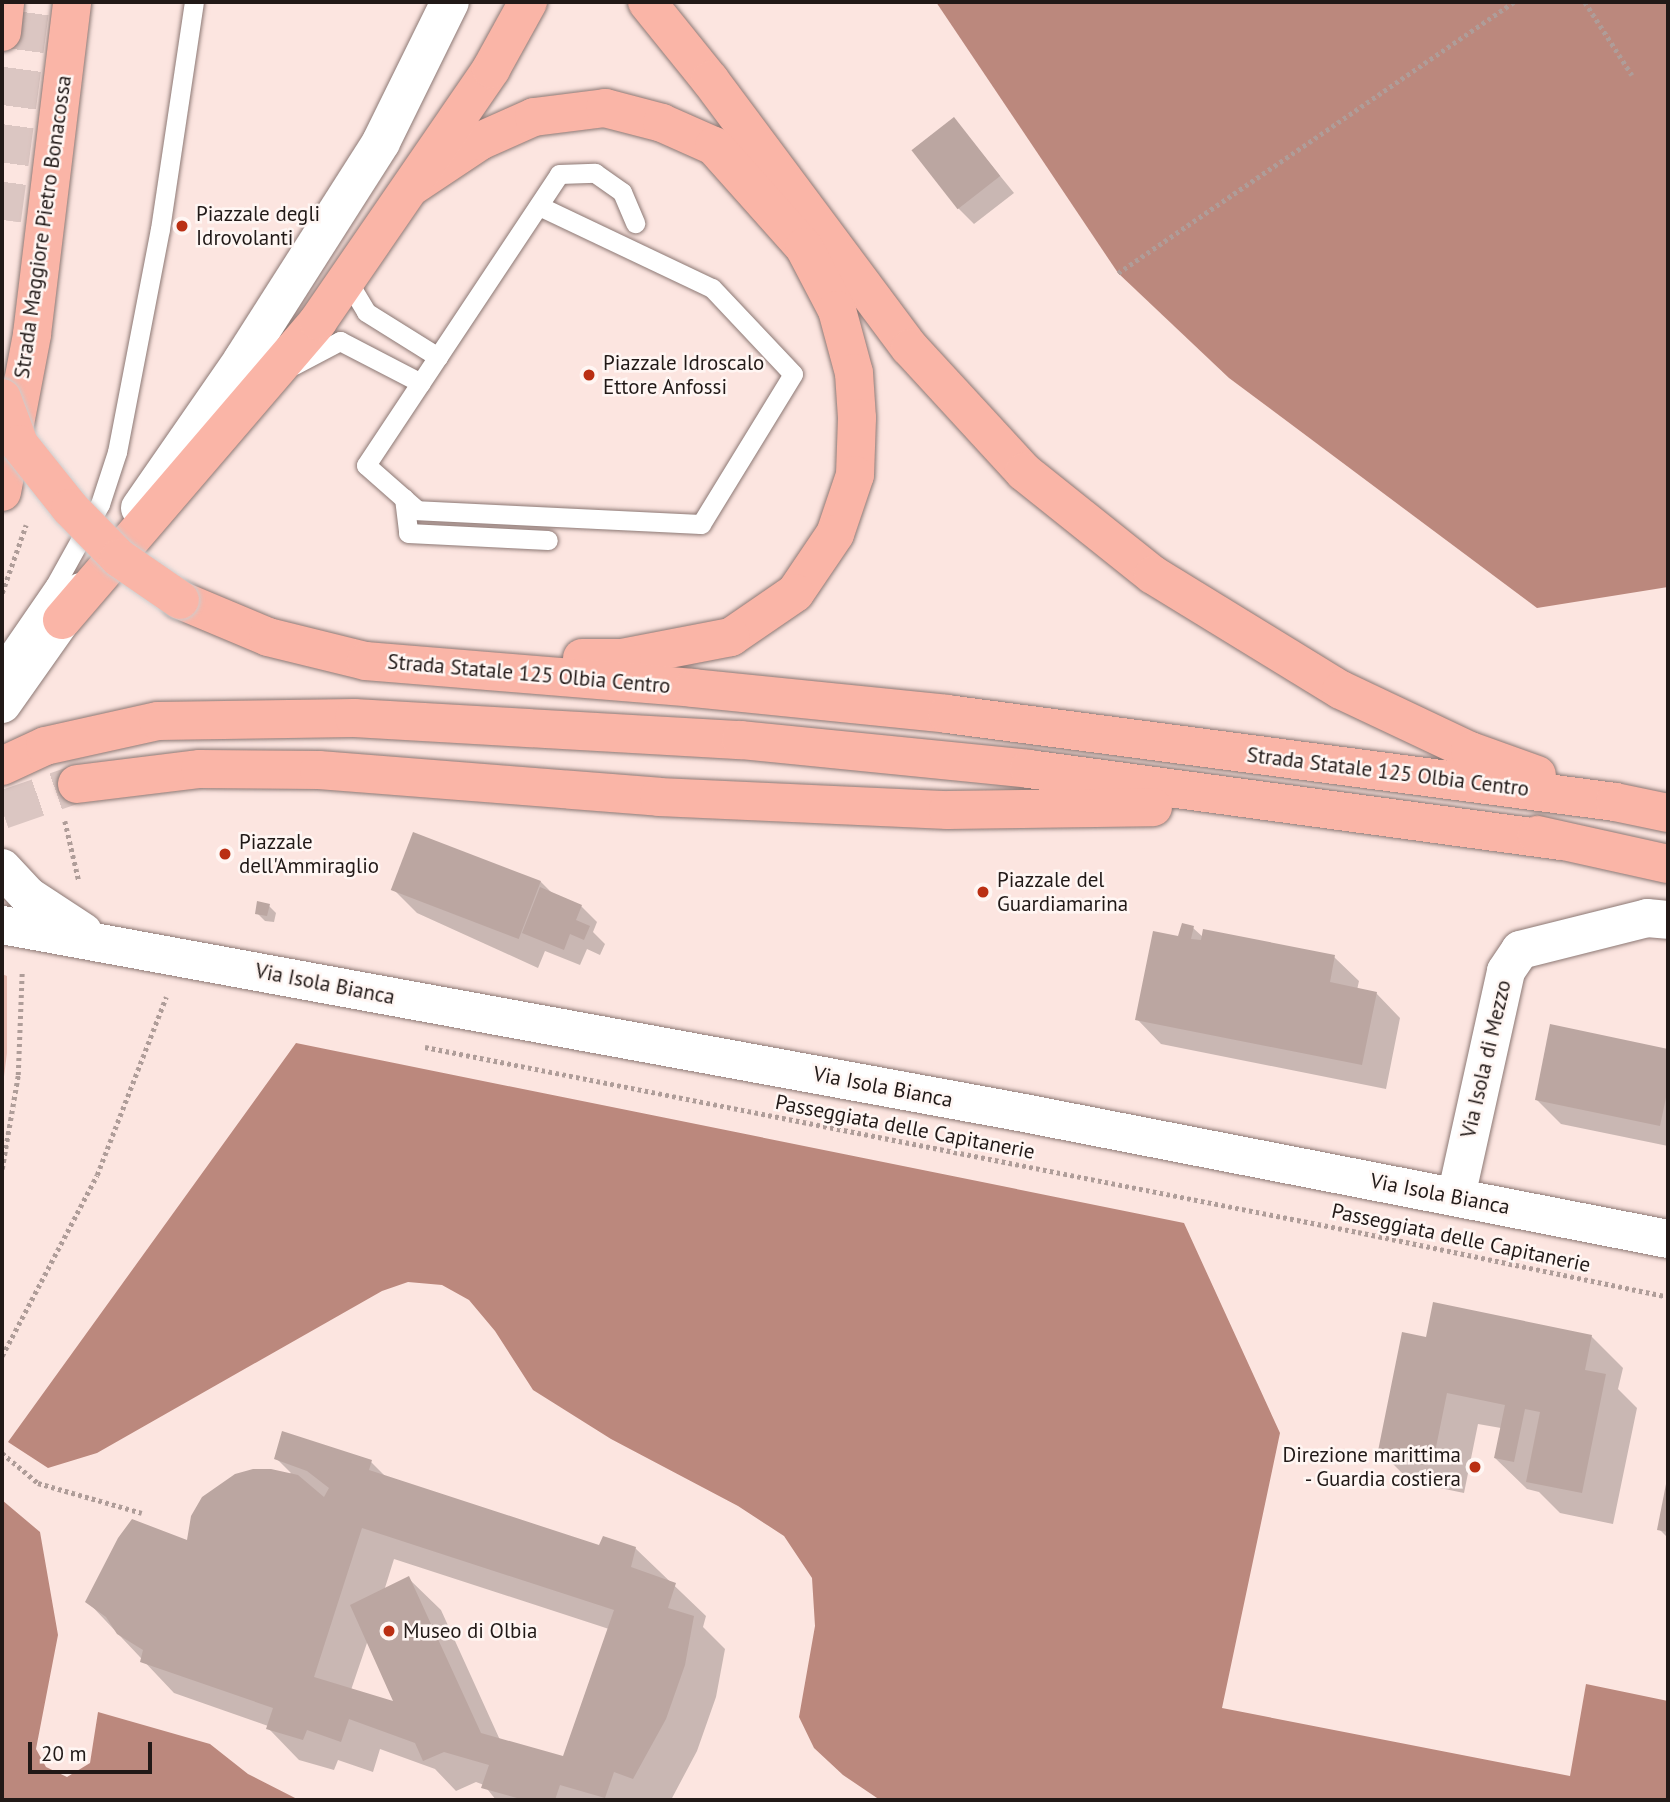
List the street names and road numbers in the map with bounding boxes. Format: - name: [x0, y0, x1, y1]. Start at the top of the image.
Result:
- street label: Strada Maggiore Pietro Bonacossa: [9, 74, 77, 380]
- street label: Strada Statale 125 Olbia Centro: [386, 649, 672, 699]
- street label: Strada Statale 125 Olbia Centro: [1245, 742, 1531, 802]
- street label: Via Isola Bianca: [253, 958, 397, 1010]
- street label: Via Isola di Mezzo: [1456, 978, 1516, 1140]
- street label: Via Isola Bianca: [811, 1061, 955, 1113]
- street label: Passeggiata delle Capitanerie: [773, 1089, 1037, 1165]
- street label: Via Isola Bianca: [1368, 1168, 1512, 1220]
- street label: Passeggiata delle Capitanerie: [1329, 1198, 1593, 1278]

